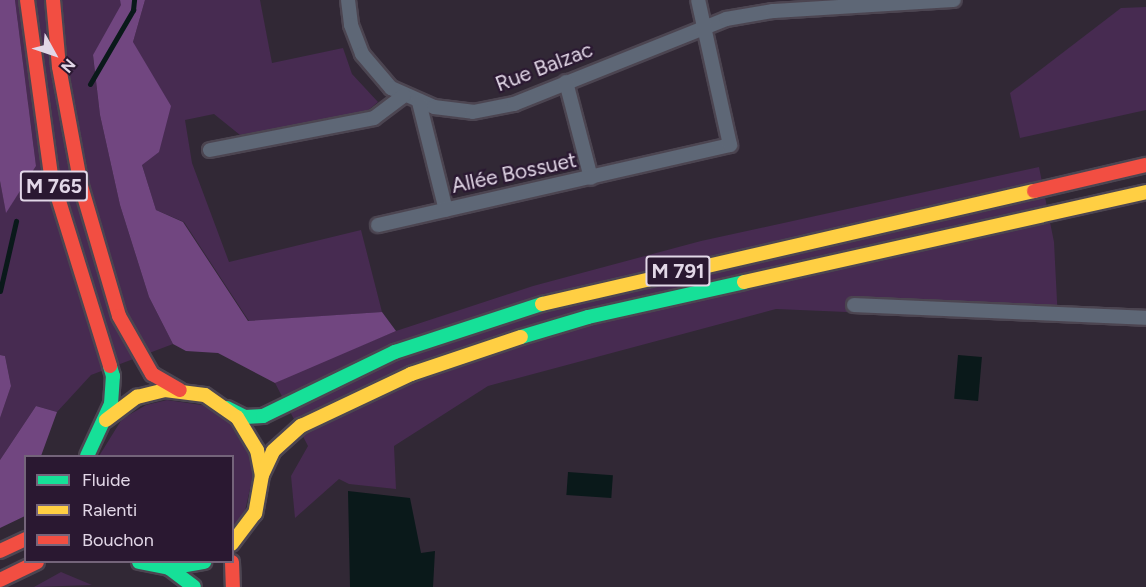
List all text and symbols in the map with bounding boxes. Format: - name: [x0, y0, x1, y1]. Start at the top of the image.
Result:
- north arrow: [24, 24, 84, 84]
- street label: Rue Balzac: [492, 37, 596, 97]
- text: N: [57, 55, 79, 77]
- street label: Allée Bossuet: [449, 147, 579, 199]
- road number: M 765: [20, 169, 88, 203]
- road number: M 791: [645, 254, 711, 288]
- legend: [24, 455, 234, 563]
- text: Fluide: [82, 469, 130, 491]
- text: Ralenti: [82, 499, 137, 521]
- text: Bouchon: [82, 529, 154, 551]

